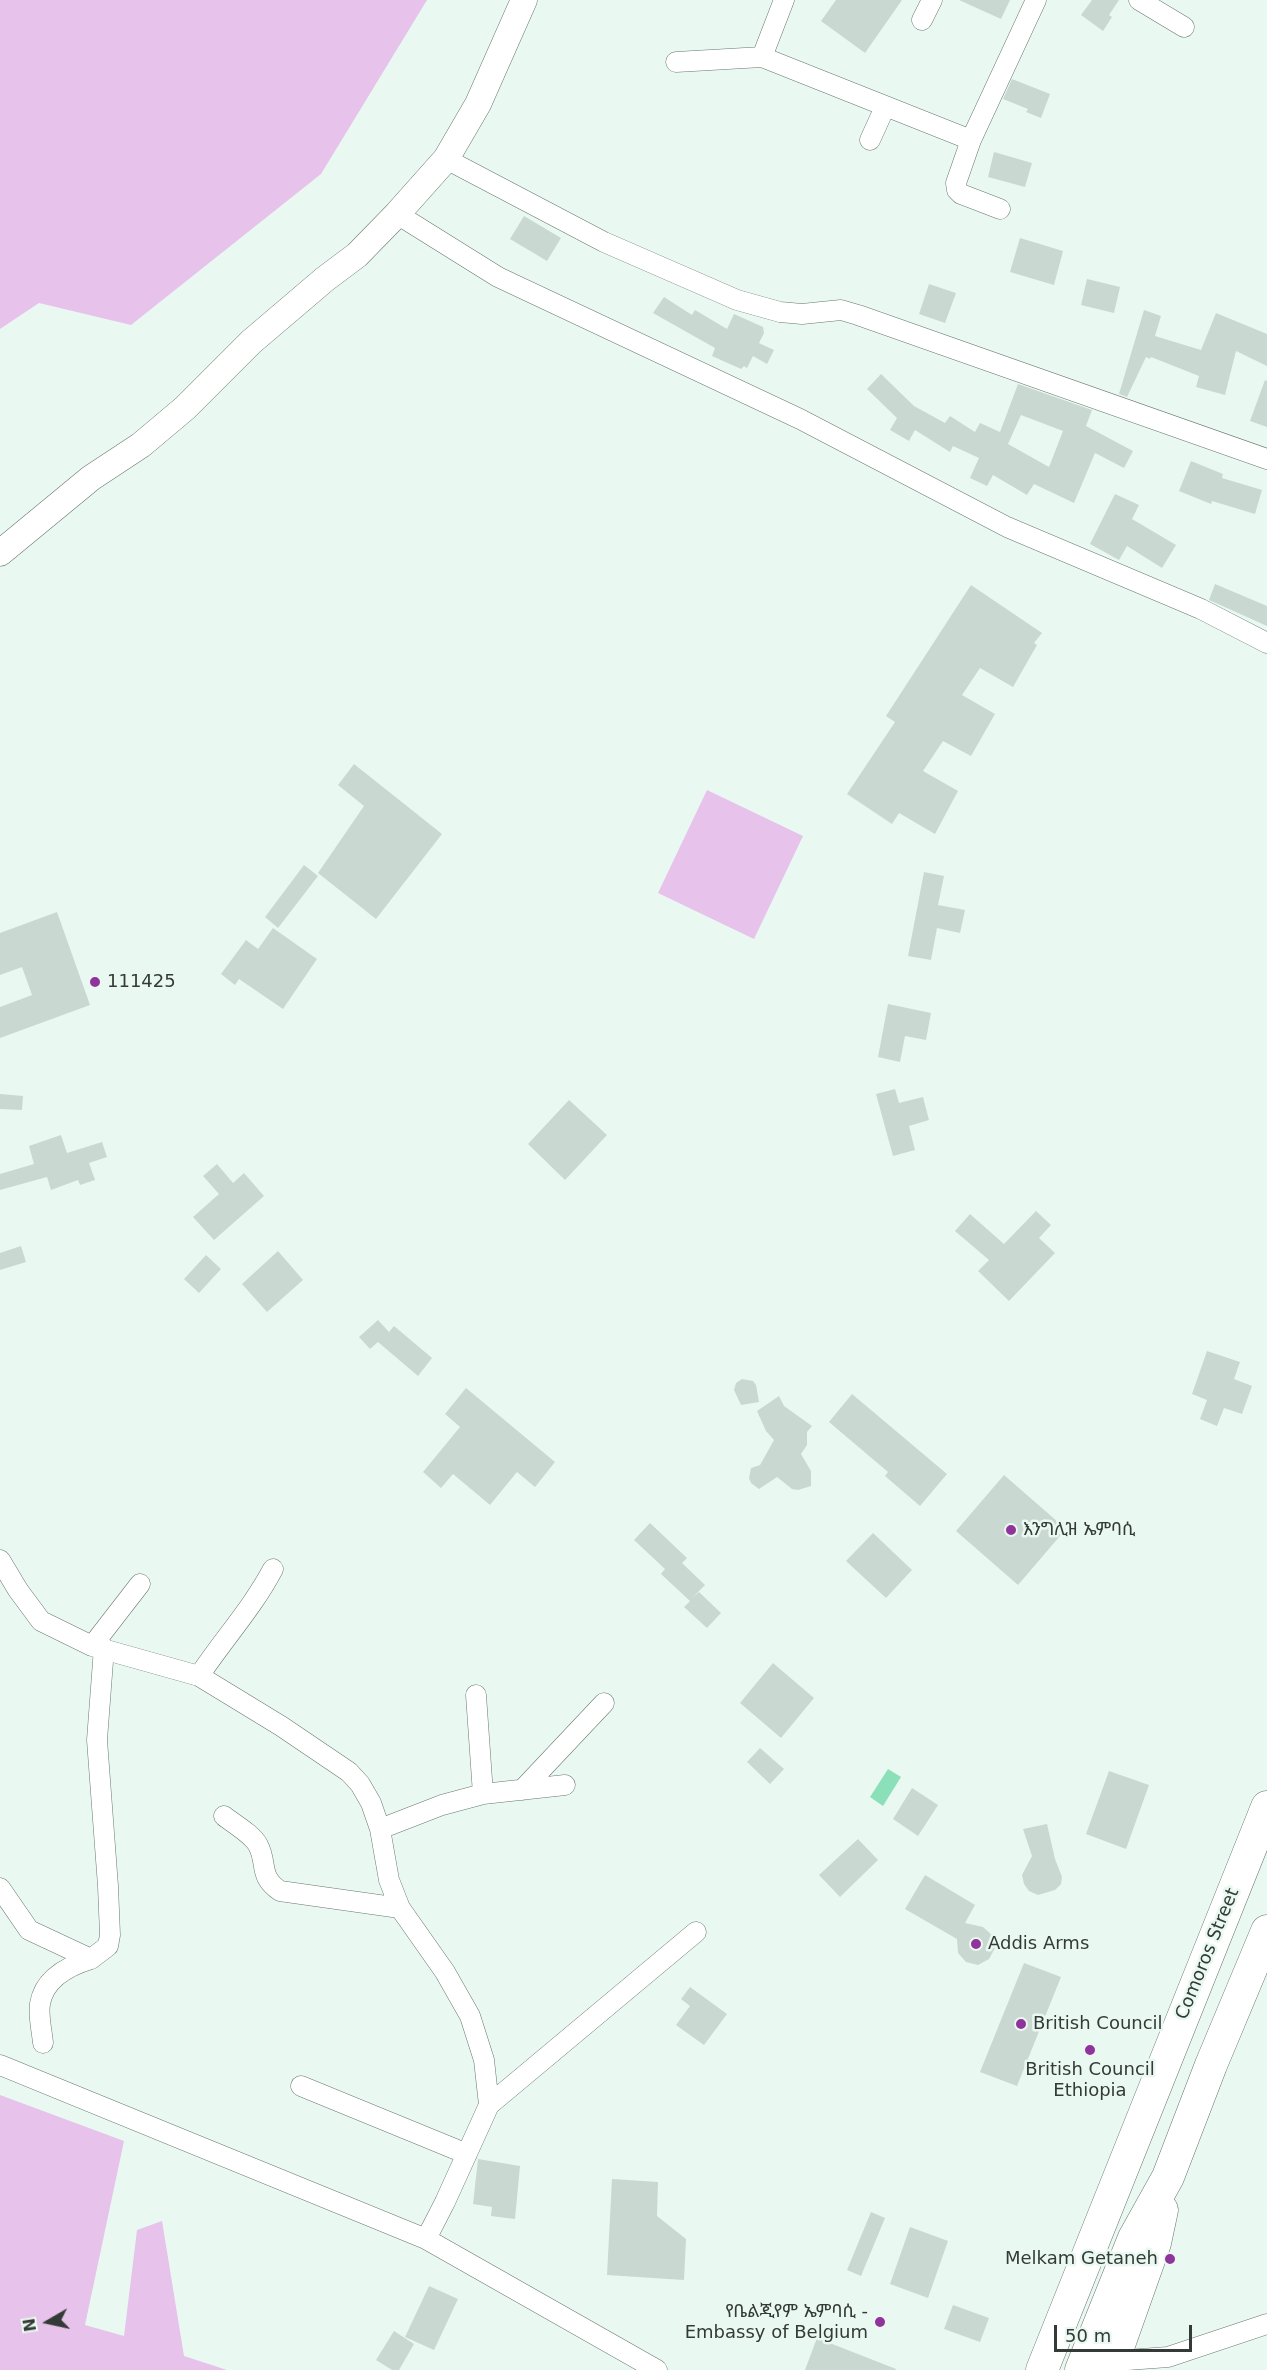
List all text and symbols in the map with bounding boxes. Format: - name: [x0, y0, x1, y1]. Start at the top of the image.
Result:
- place label: 111425: [107, 971, 176, 993]
- marker: 111425: [88, 975, 102, 989]
- place label: እንግሊዝ ኤምባሲ: [1023, 1519, 1135, 1541]
- marker: እንግሊዝ ኤምባሲ: [1004, 1523, 1018, 1537]
- street label: Comoros Street: [1172, 1885, 1244, 2023]
- place label: Addis Arms: [988, 1933, 1089, 1955]
- marker: Addis Arms: [969, 1937, 983, 1951]
- place label: British Council: [1033, 2013, 1163, 2035]
- marker: British Council: [1014, 2017, 1028, 2031]
- marker: British Council Ethiopia: [1083, 2043, 1097, 2057]
- place label: British Council Ethiopia: [1025, 2059, 1155, 2102]
- place label: Melkam Getaneh: [1005, 2248, 1158, 2270]
- marker: Melkam Getaneh: [1163, 2252, 1177, 2266]
- north arrow: [18, 2292, 78, 2352]
- place label: የቤልጂየም ኤምባሲ - Embassy of Belgium: [685, 2301, 868, 2344]
- scale bar: [1057, 2313, 1195, 2351]
- marker: የቤልጂየም ኤምባሲ - Embassy of Belgium: [873, 2315, 887, 2329]
- text: N: [19, 2317, 40, 2333]
- text: 50 m: [1065, 2325, 1111, 2346]

